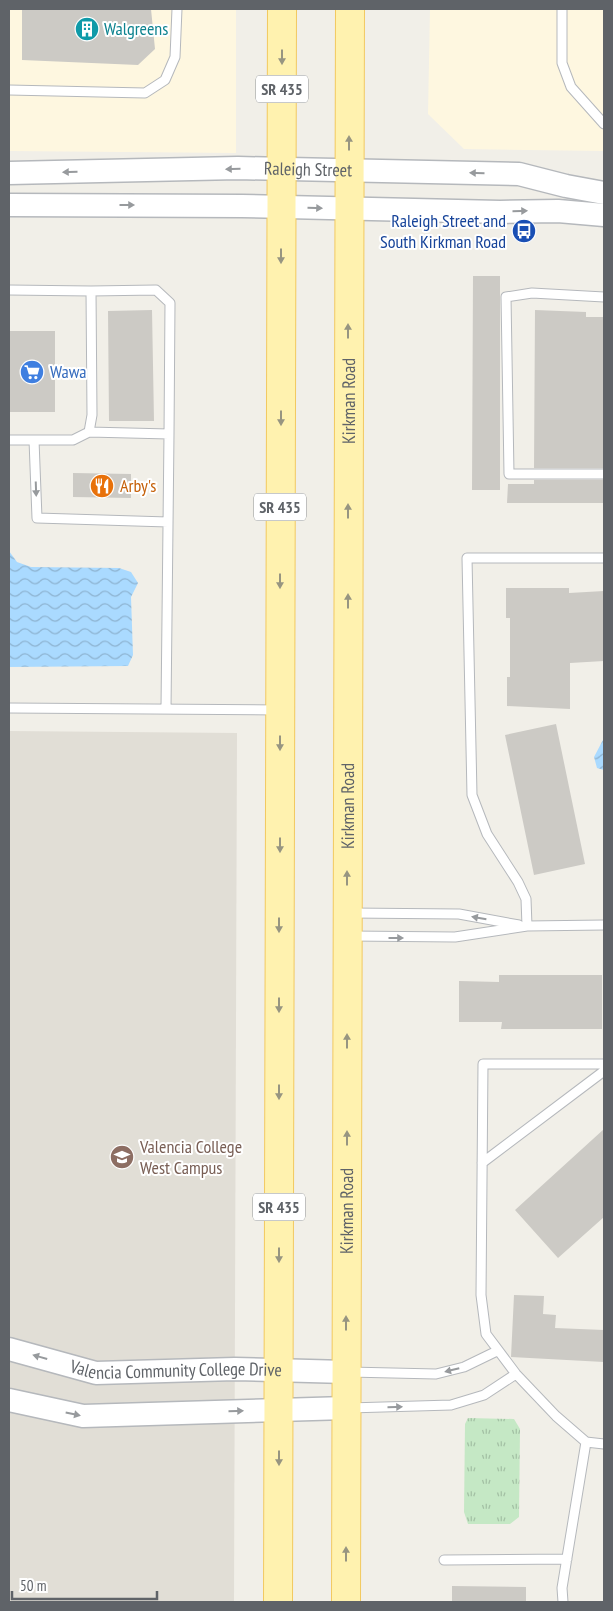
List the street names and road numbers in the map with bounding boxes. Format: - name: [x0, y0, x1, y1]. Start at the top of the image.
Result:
- road number: SR 435: [256, 76, 308, 102]
- street label: Raleigh Street: [264, 157, 352, 181]
- street label: Kirkman Road: [337, 358, 360, 444]
- road number: SR 435: [254, 494, 306, 520]
- street label: Kirkman Road: [336, 763, 359, 849]
- street label: Kirkman Road: [335, 1168, 358, 1254]
- road number: SR 435: [253, 1194, 305, 1220]
- street label: Valencia Community College Drive: [67, 1354, 282, 1384]

